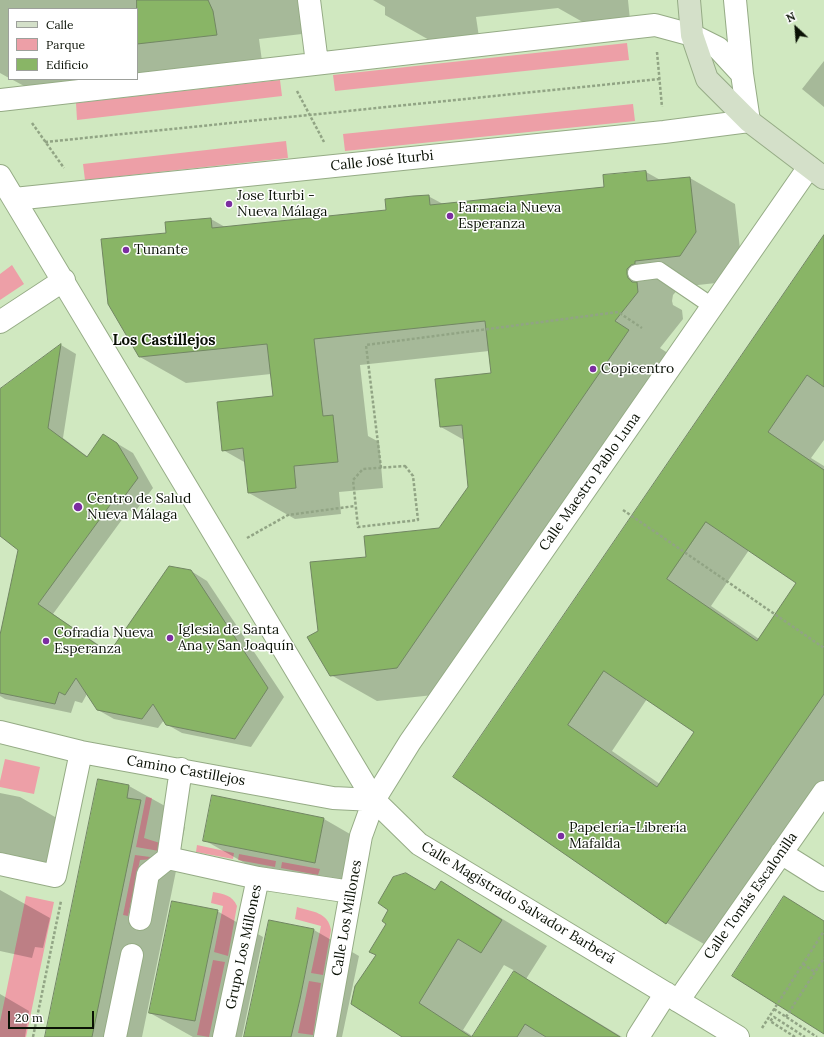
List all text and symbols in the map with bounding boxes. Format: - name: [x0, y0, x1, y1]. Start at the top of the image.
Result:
- legend: [8, 8, 138, 80]
- north arrow: [776, 8, 816, 48]
- text: N: [784, 9, 798, 25]
- text: Calle: [46, 17, 74, 32]
- text: Parque: [46, 37, 85, 52]
- text: Edificio: [46, 57, 88, 72]
- street label: Calle José Iturbi: [330, 147, 434, 175]
- place label: Jose Iturbi - Nueva Málaga: [237, 188, 327, 220]
- marker: Jose Iturbi - Nueva Málaga: [224, 199, 234, 209]
- place label: Farmacia Nueva Esperanza: [458, 200, 561, 232]
- marker: Farmacia Nueva Esperanza: [445, 211, 455, 221]
- place label: Tunante: [134, 242, 188, 258]
- marker: Tunante: [121, 245, 131, 255]
- district label: Los Castillejos: [112, 332, 216, 350]
- place label: Copicentro: [601, 361, 674, 377]
- marker: Copicentro: [588, 364, 598, 374]
- street label: Calle Maestro Pablo Luna: [536, 410, 644, 554]
- place label: Centro de Salud Nueva Málaga: [87, 491, 191, 524]
- marker: Centro de Salud Nueva Málaga: [72, 501, 84, 513]
- place label: Iglesia de Santa Ana y San Joaquín: [178, 622, 294, 654]
- place label: Cofradía Nueva Esperanza: [54, 625, 154, 658]
- marker: Iglesia de Santa Ana y San Joaquín: [165, 633, 175, 643]
- marker: Cofradía Nueva Esperanza: [41, 636, 51, 646]
- street label: Camino Castillejos: [125, 752, 247, 790]
- place label: Papelería-Librería Mafalda: [569, 820, 687, 852]
- street label: Calle Tomás Escalonilla: [701, 829, 801, 963]
- marker: Papelería-Librería Mafalda: [556, 831, 566, 841]
- street label: Calle Magistrado Salvador Barberá: [418, 838, 618, 968]
- street label: Calle Los Millones: [329, 859, 365, 977]
- street label: Grupo Los Millones: [223, 883, 265, 1011]
- scale bar: [10, 1003, 96, 1029]
- text: 20 m: [15, 1010, 43, 1025]

